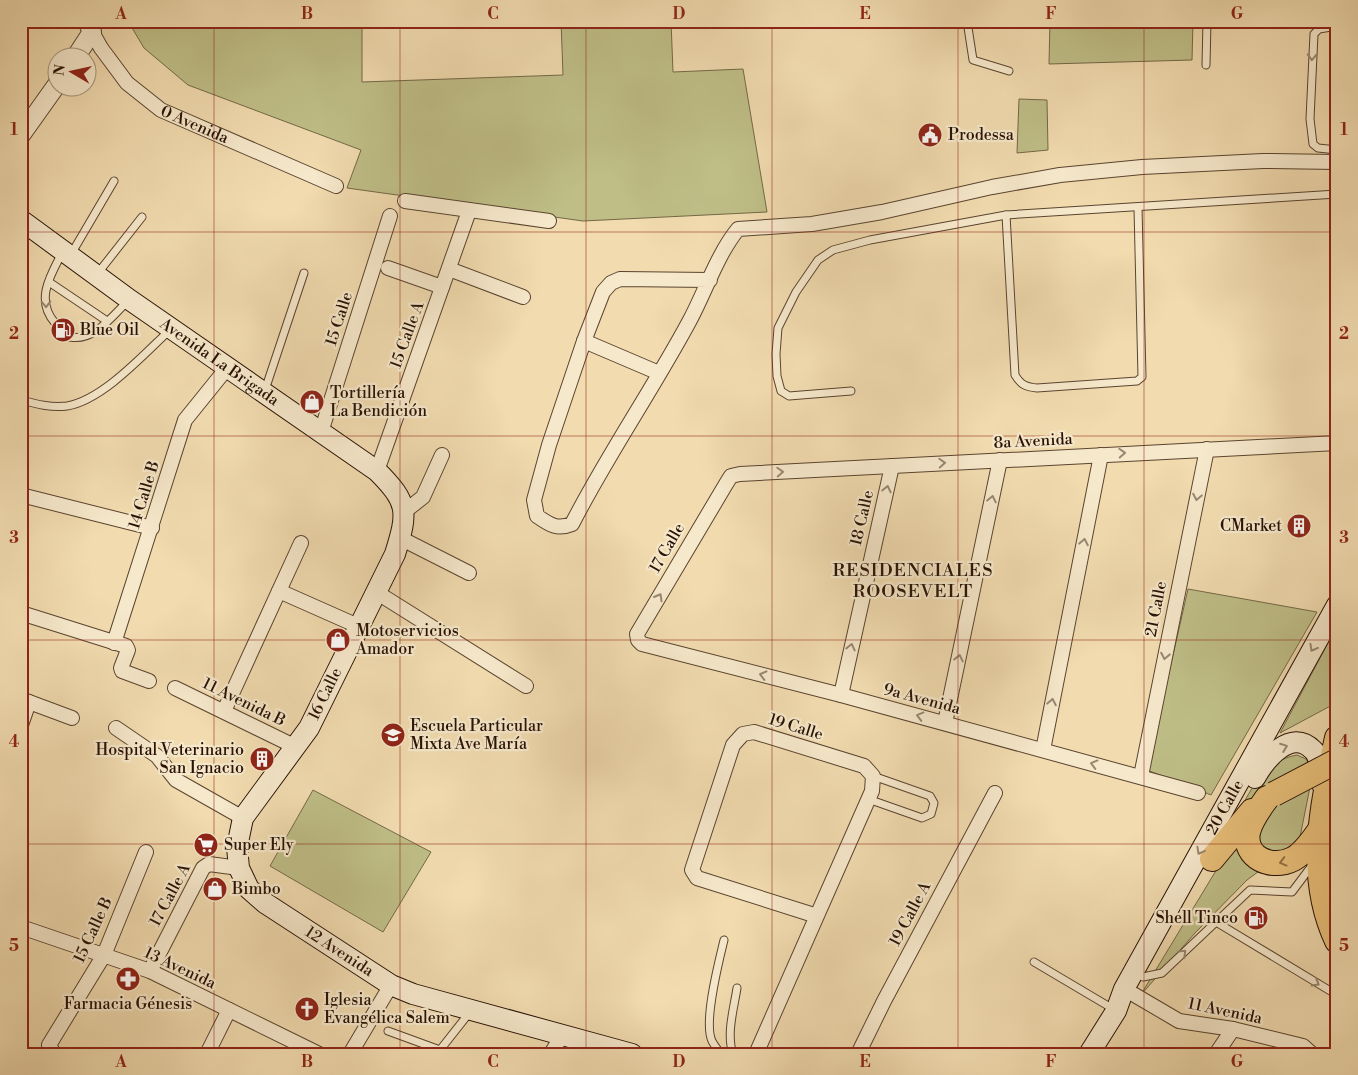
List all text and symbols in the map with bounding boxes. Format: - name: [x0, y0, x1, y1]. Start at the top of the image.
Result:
- text: A: [114, 4, 127, 24]
- text: B: [301, 4, 313, 24]
- text: C: [487, 4, 499, 24]
- text: D: [673, 4, 686, 24]
- text: E: [859, 4, 871, 24]
- text: F: [1045, 4, 1057, 24]
- text: G: [1231, 4, 1244, 24]
- north arrow: [48, 48, 98, 98]
- one-way arrow: [1306, 53, 1317, 61]
- text: N: [50, 63, 70, 77]
- street label: 0 Avenida: [158, 101, 232, 148]
- text: 1: [10, 120, 18, 140]
- text: 1: [1340, 120, 1348, 140]
- public building icon: Prodessa: [917, 122, 943, 148]
- place label: Prodessa: [948, 125, 1015, 145]
- street label: 15 Calle: [321, 289, 357, 349]
- street label: 15 Calle A: [386, 298, 429, 371]
- one-way arrow: [40, 300, 51, 308]
- street label: Avenida La Brigada: [155, 313, 284, 411]
- fuel station icon: Blue Oil: [50, 317, 76, 343]
- place label: Blue Oil: [79, 320, 139, 340]
- text: 2: [9, 324, 19, 344]
- text: 2: [1339, 324, 1349, 344]
- place label: Tortillería La Bendición: [330, 383, 428, 421]
- shop icon: Tortillería La Bendición: [299, 389, 325, 415]
- street label: 8a Avenida: [993, 429, 1074, 453]
- one-way arrow: [1118, 448, 1126, 459]
- street label: 14 Calle B: [124, 458, 164, 532]
- one-way arrow: [938, 458, 946, 469]
- one-way arrow: [776, 466, 784, 477]
- one-way arrow: [881, 484, 892, 493]
- street label: 18 Calle: [846, 488, 878, 548]
- one-way arrow: [1192, 492, 1203, 501]
- one-way arrow: [986, 495, 996, 504]
- building icon: CMarket: [1286, 513, 1312, 539]
- place label: CMarket: [1220, 516, 1282, 536]
- street label: 17 Calle: [645, 520, 689, 576]
- text: 3: [9, 528, 19, 548]
- text: 3: [1339, 528, 1349, 548]
- one-way arrow: [1078, 538, 1088, 547]
- district label: RESIDENCIALES ROOSEVELT: [832, 559, 994, 603]
- street label: 21 Calle: [1141, 580, 1171, 638]
- one-way arrow: [652, 594, 662, 603]
- place label: Motoservicios Amador: [355, 621, 459, 659]
- shop icon: Motoservicios Amador: [325, 627, 351, 653]
- one-way arrow: [1309, 642, 1319, 651]
- one-way arrow: [845, 643, 856, 652]
- one-way arrow: [1160, 652, 1171, 660]
- one-way arrow: [953, 654, 964, 663]
- street label: 16 Calle: [304, 664, 346, 724]
- one-way arrow: [758, 670, 767, 681]
- street label: 11 Avenida B: [199, 673, 289, 731]
- street label: 9a Avenida: [881, 679, 964, 719]
- one-way arrow: [1047, 697, 1057, 706]
- street label: 19 Calle: [766, 709, 826, 745]
- one-way arrow: [916, 712, 925, 722]
- place label: Escuela Particular Mixta Ave María: [410, 716, 543, 754]
- school or university icon: Escuela Particular Mixta Ave María: [380, 722, 406, 748]
- text: 4: [9, 732, 20, 752]
- text: 4: [1339, 732, 1350, 752]
- place label: Hospital Veterinario San Ignacio: [95, 740, 244, 778]
- one-way arrow: [1279, 743, 1288, 753]
- building icon: Hospital Veterinario San Ignacio: [249, 746, 275, 772]
- one-way arrow: [1090, 759, 1098, 769]
- street label: 20 Calle: [1202, 776, 1248, 838]
- supermarket icon: Super Ely: [193, 832, 219, 858]
- place label: Super Ely: [224, 835, 294, 855]
- one-way arrow: [1196, 846, 1206, 855]
- one-way arrow: [1280, 856, 1288, 866]
- street label: 17 Calle A: [145, 859, 195, 930]
- shop icon: Bimbo: [202, 876, 228, 902]
- street label: 19 Calle A: [885, 877, 936, 950]
- place label: Bimbo: [231, 879, 281, 899]
- street label: 15 Calle B: [69, 894, 117, 966]
- fuel station icon: Shell Tinco: [1243, 905, 1269, 931]
- place label: Shell Tinco: [1155, 908, 1238, 928]
- street label: 12 Avenida: [301, 922, 378, 981]
- text: 5: [9, 936, 19, 956]
- text: 5: [1339, 936, 1349, 956]
- street label: 13 Avenida: [141, 943, 220, 994]
- one-way arrow: [1178, 949, 1187, 958]
- pharmacy icon: Farmacia Génesis: [115, 966, 141, 992]
- one-way arrow: [1311, 976, 1320, 986]
- place label: Iglesia Evangélica Salem: [324, 990, 450, 1028]
- street label: 11 Avenida: [1186, 993, 1265, 1029]
- place label: Farmacia Génesis: [64, 994, 192, 1014]
- church icon: Iglesia Evangélica Salem: [294, 996, 320, 1022]
- text: A: [114, 1052, 127, 1072]
- text: B: [301, 1052, 313, 1072]
- text: C: [487, 1052, 499, 1072]
- text: D: [673, 1052, 686, 1072]
- text: E: [859, 1052, 871, 1072]
- text: F: [1045, 1052, 1057, 1072]
- text: G: [1231, 1052, 1244, 1072]

